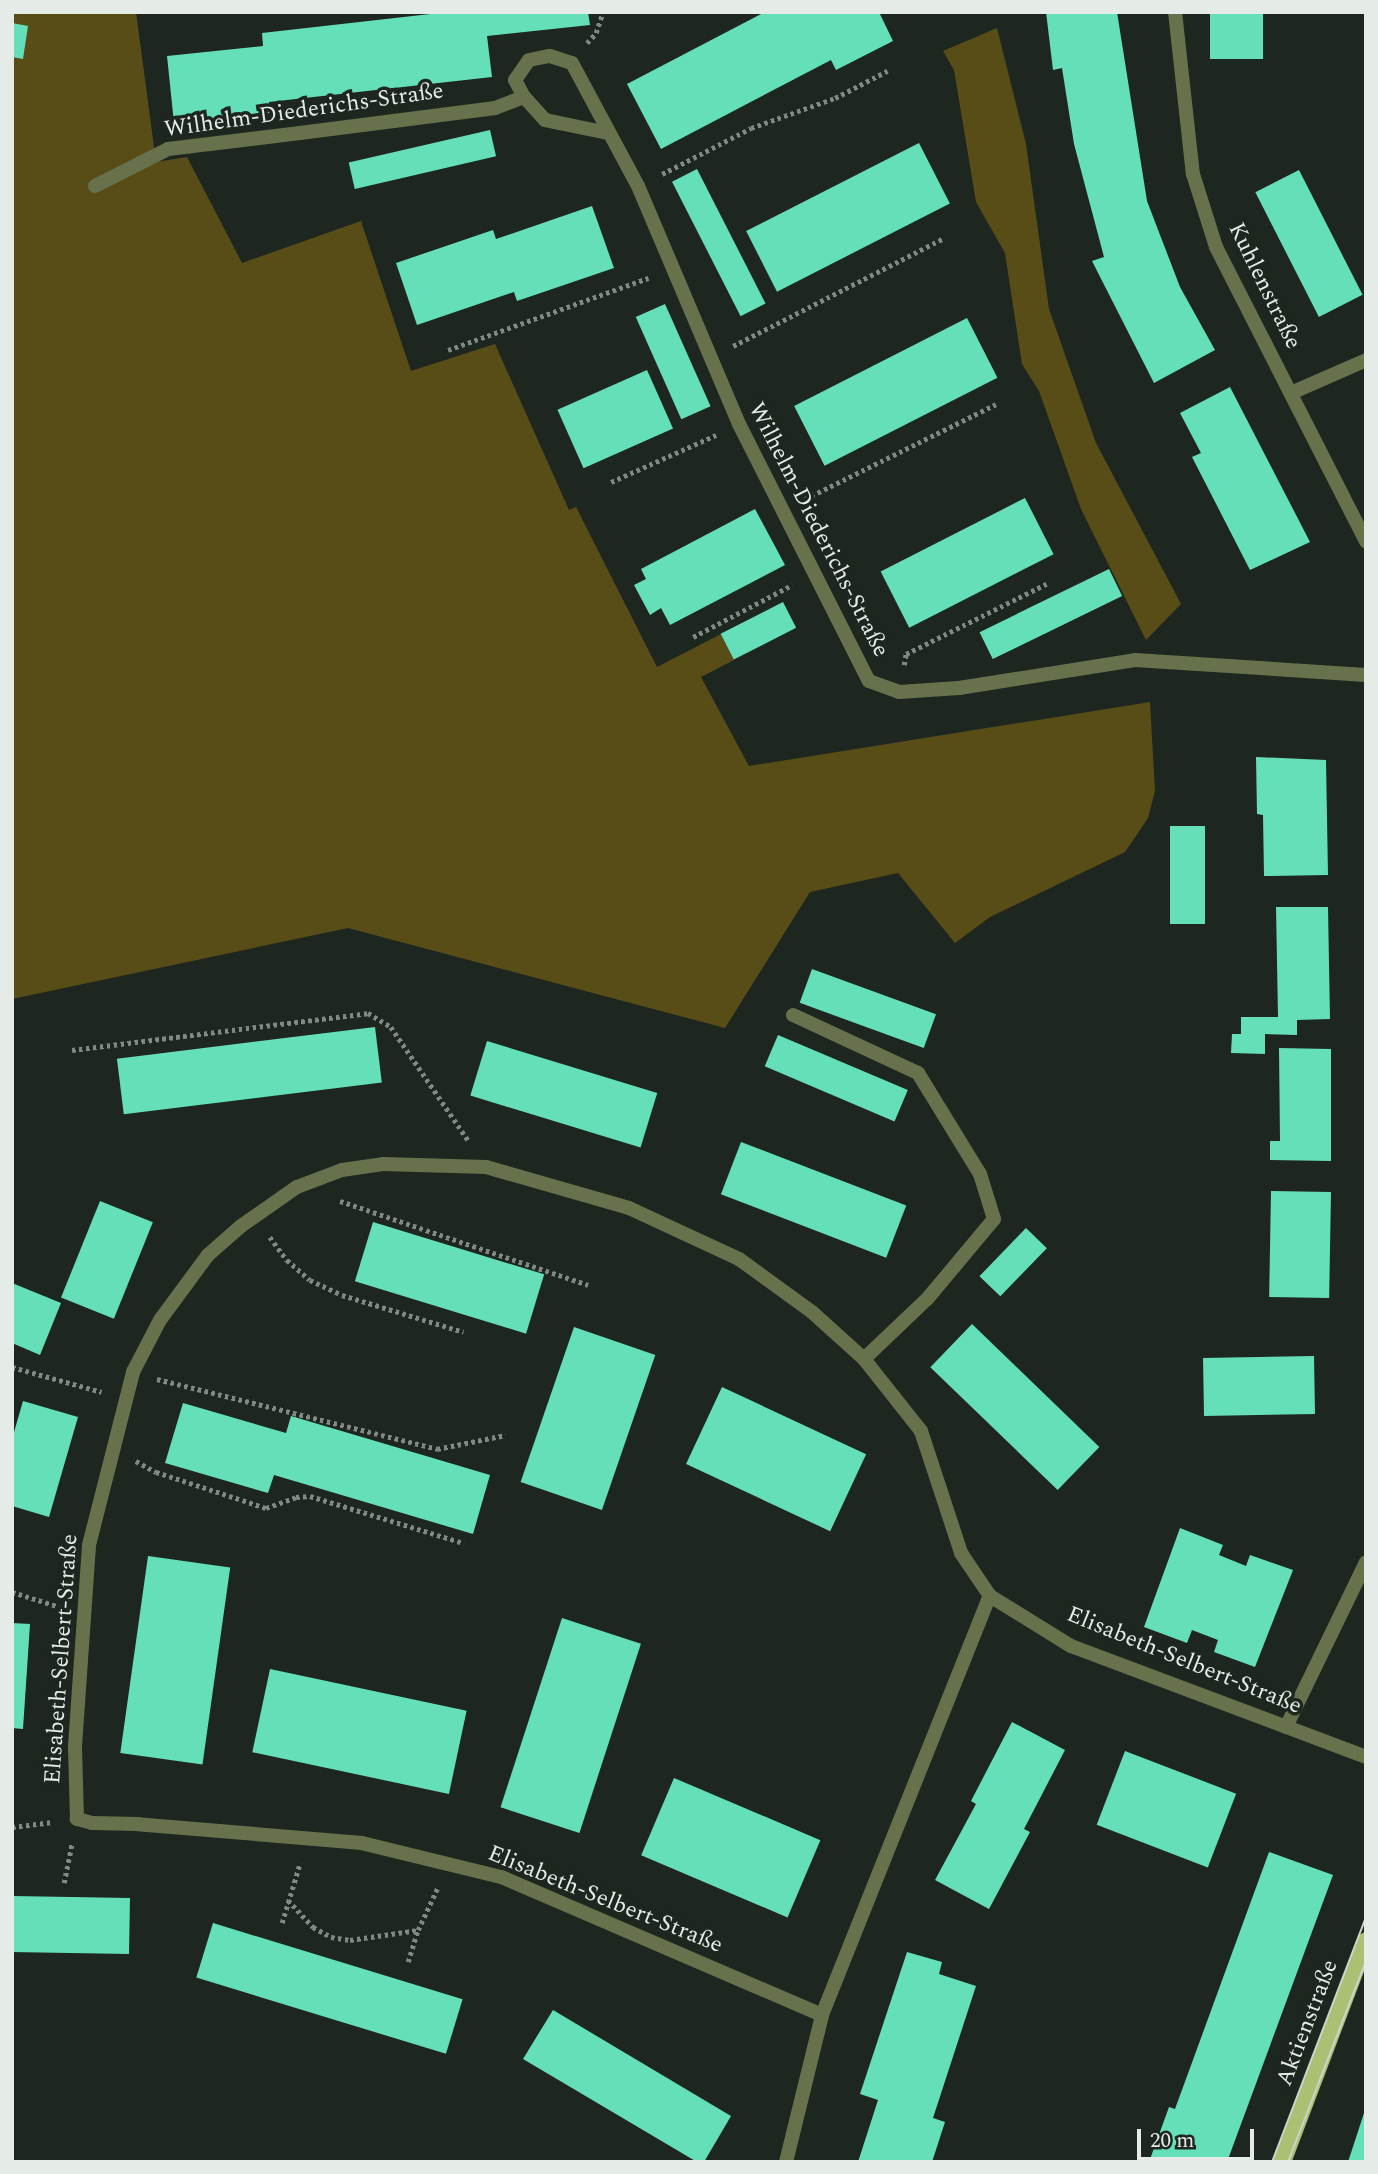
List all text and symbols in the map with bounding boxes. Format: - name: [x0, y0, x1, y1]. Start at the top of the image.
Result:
- street label: Wilhelm-Diederichs-Straße: [163, 78, 445, 144]
- street label: Kuhlenstraße: [1222, 218, 1306, 354]
- street label: Wilhelm-Diederichs-Straße: [742, 398, 894, 662]
- street label: Elisabeth-Selbert-Straße: [39, 1533, 85, 1785]
- street label: Elisabeth-Selbert-Straße: [1063, 1601, 1305, 1721]
- street label: Elisabeth-Selbert-Straße: [484, 1840, 726, 1960]
- street label: Aktienstraße: [1271, 1956, 1345, 2090]
- scale bar: [1140, 2114, 1257, 2158]
- text: 20 m: [1150, 2125, 1194, 2157]

